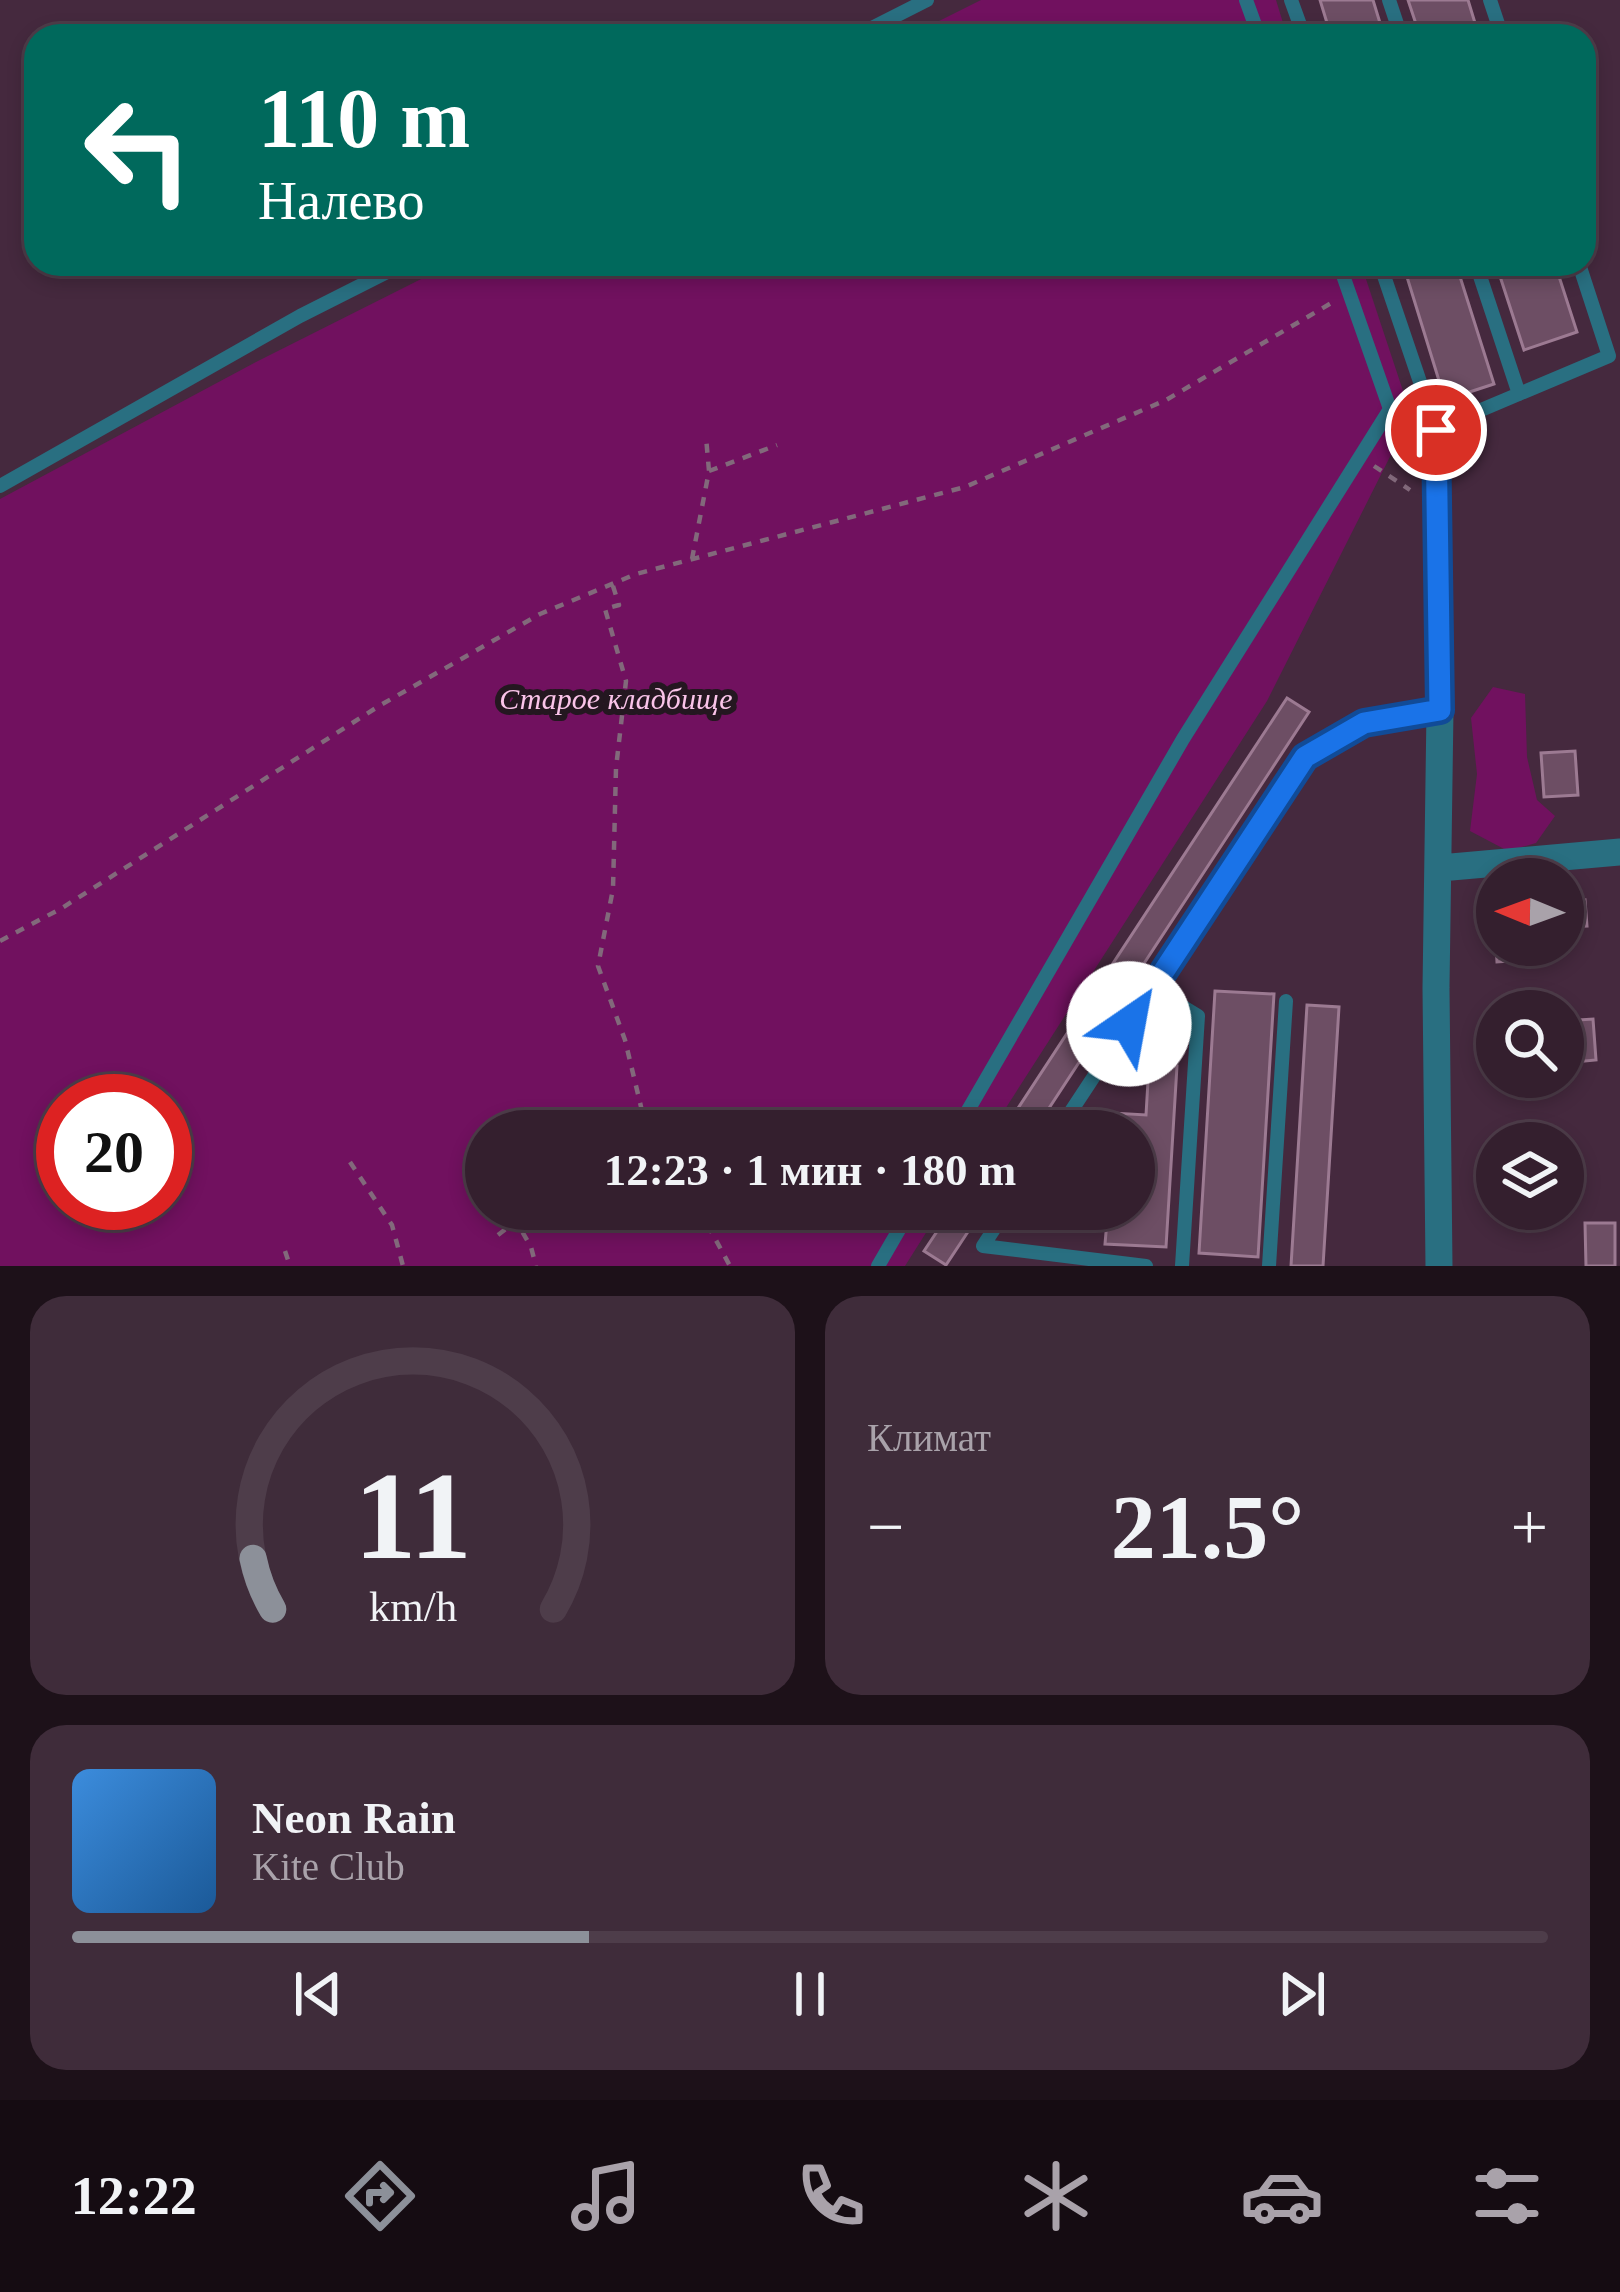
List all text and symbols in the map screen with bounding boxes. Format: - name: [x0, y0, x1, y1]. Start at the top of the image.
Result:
- icon: left: [60, 72, 216, 228]
- text: 110 m: [258, 72, 470, 165]
- text: Налево: [258, 171, 424, 231]
- pin: [1385, 379, 1487, 481]
- icon: arrive: [1403, 397, 1469, 463]
- park label: Старое кладбище: [499, 682, 733, 715]
- north arrow: [1476, 858, 1584, 966]
- map controls: [1476, 858, 1584, 1230]
- position arrow: [1066, 961, 1192, 1087]
- button: search: [1476, 990, 1584, 1098]
- speed limit sign: 20: [36, 1074, 192, 1230]
- button: layers: [1476, 1122, 1584, 1230]
- text: 12:23 · 1 мин · 180 m: [604, 1145, 1016, 1195]
- text: Климат: [867, 1416, 991, 1459]
- text: 11: [354, 1447, 471, 1585]
- text: 21.5°: [1111, 1478, 1304, 1577]
- text: −: [867, 1490, 904, 1563]
- text: +: [1511, 1490, 1548, 1563]
- text: km/h: [368, 1582, 457, 1629]
- text: Neon Rain: [252, 1793, 456, 1843]
- text: Kite Club: [252, 1845, 405, 1888]
- icon: previous: [285, 1961, 351, 2027]
- icon: pause: [777, 1961, 843, 2027]
- icon: next: [1269, 1961, 1335, 2027]
- icon: directions: [338, 2154, 422, 2238]
- icon: music: [564, 2154, 648, 2238]
- icon: phone: [789, 2154, 873, 2238]
- icon: climate: [1014, 2154, 1098, 2238]
- icon: car: [1240, 2154, 1324, 2238]
- icon: filters: [1465, 2154, 1549, 2238]
- text: 12:22: [71, 2166, 197, 2226]

